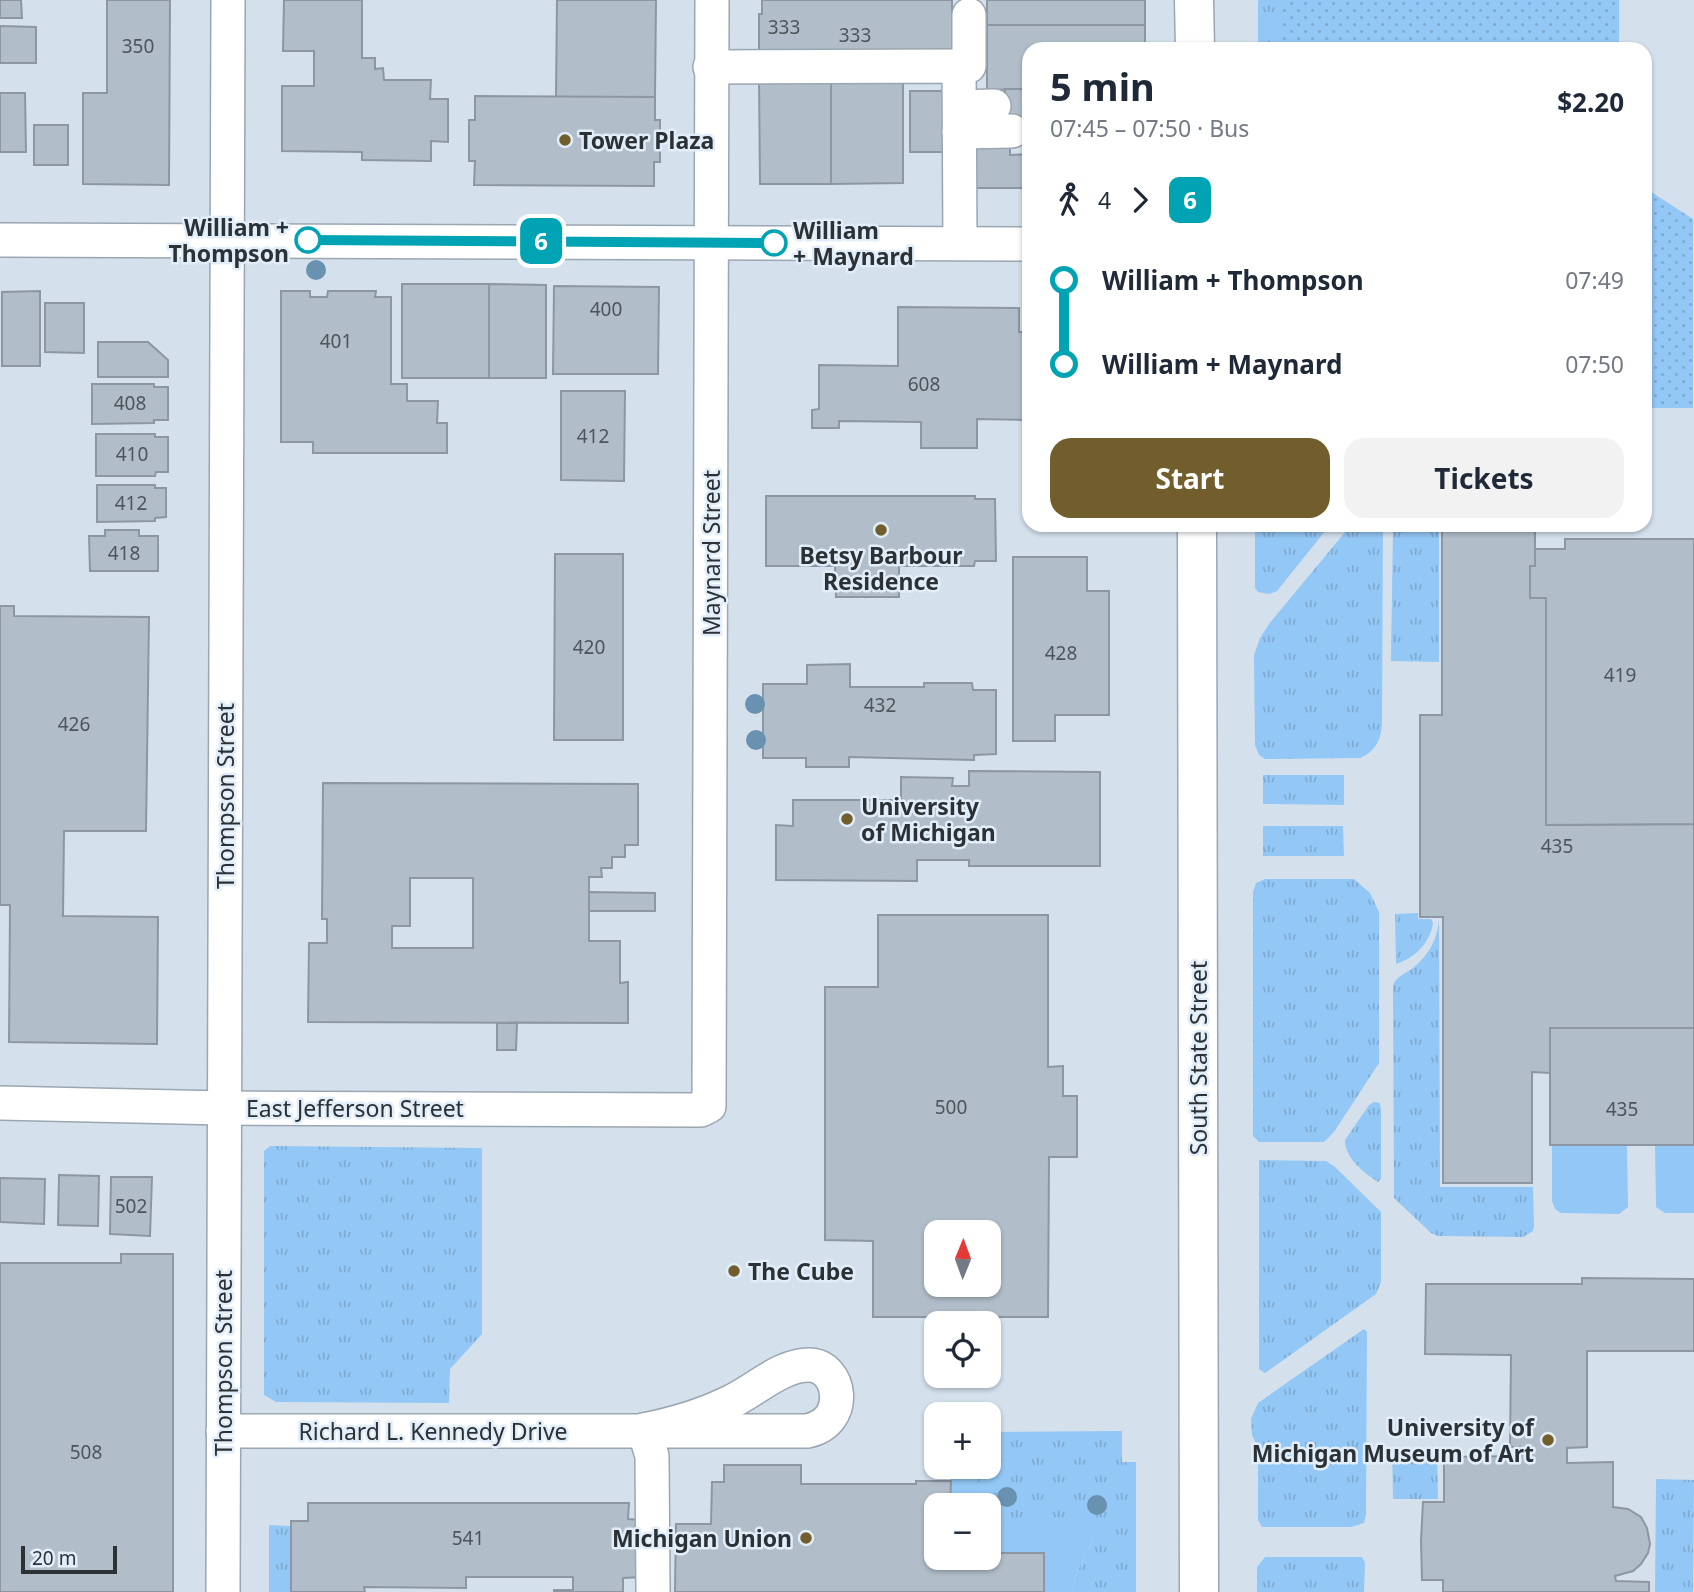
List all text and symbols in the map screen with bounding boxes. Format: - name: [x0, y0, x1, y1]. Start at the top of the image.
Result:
- house number: 333: [768, 14, 800, 40]
- house number: 333: [839, 22, 871, 48]
- house number: 350: [122, 33, 154, 59]
- text: 5 min: [1050, 60, 1155, 112]
- text: $2.20: [1557, 84, 1624, 120]
- text: 07:45 – 07:50 · Bus: [1050, 112, 1249, 144]
- place label: Tower Plaza: [579, 124, 714, 156]
- marker: Tower Plaza: [557, 132, 573, 148]
- icon: walk: [1050, 181, 1088, 219]
- icon: forward: [1121, 181, 1159, 219]
- text: 6: [1183, 183, 1197, 216]
- text: 4: [1098, 184, 1111, 216]
- place label: William + Thompson: [169, 211, 289, 269]
- place label: William + Maynard: [793, 214, 914, 272]
- line badge: 6: [518, 218, 564, 264]
- text: 6: [534, 224, 548, 257]
- marker: William + Thompson: [295, 227, 321, 253]
- marker: William + Maynard: [761, 230, 787, 256]
- text: William + Thompson: [1102, 262, 1364, 298]
- text: 07:49: [1565, 264, 1624, 296]
- house number: 400: [590, 296, 622, 322]
- house number: 401: [320, 328, 352, 354]
- text: William + Maynard: [1102, 346, 1342, 382]
- text: 07:50: [1565, 348, 1624, 380]
- house number: 608: [908, 371, 940, 397]
- house number: 408: [114, 390, 146, 416]
- house number: 412: [577, 423, 609, 449]
- button: Start: [1050, 438, 1330, 518]
- button: Tickets: [1344, 438, 1624, 518]
- house number: 410: [116, 441, 148, 467]
- street label: Maynard Street: [695, 470, 727, 636]
- house number: 412: [115, 490, 147, 516]
- marker: Betsy Barbour Residence: [873, 522, 889, 538]
- place label: Betsy Barbour Residence: [799, 539, 963, 597]
- house number: 418: [108, 540, 140, 566]
- house number: 420: [573, 634, 605, 660]
- house number: 428: [1045, 640, 1077, 666]
- house number: 419: [1604, 662, 1636, 688]
- house number: 432: [864, 692, 896, 718]
- street label: Thompson Street: [209, 703, 241, 889]
- house number: 426: [58, 711, 90, 737]
- place label: University of Michigan: [861, 790, 996, 848]
- marker: University of Michigan: [839, 811, 855, 827]
- house number: 435: [1541, 833, 1573, 859]
- street label: South State Street: [1182, 961, 1214, 1155]
- street label: East Jefferson Street: [246, 1092, 464, 1124]
- house number: 500: [935, 1094, 967, 1120]
- house number: 435: [1606, 1096, 1638, 1122]
- house number: 502: [115, 1193, 147, 1219]
- north arrow: [924, 1220, 1001, 1297]
- map controls: [924, 1220, 1001, 1570]
- place label: The Cube: [748, 1255, 854, 1287]
- marker: The Cube: [726, 1263, 742, 1279]
- street label: Thompson Street: [207, 1270, 239, 1456]
- button: locate: [924, 1311, 1001, 1388]
- button: +: [924, 1402, 1001, 1479]
- place label: University of Michigan Museum of Art: [1252, 1411, 1535, 1469]
- street label: Richard L. Kennedy Drive: [298, 1415, 568, 1447]
- marker: University of Michigan Museum of Art: [1540, 1432, 1556, 1448]
- house number: 508: [70, 1439, 102, 1465]
- button: −: [924, 1493, 1001, 1570]
- place label: Michigan Union: [612, 1522, 792, 1554]
- house number: 541: [452, 1525, 484, 1551]
- marker: Michigan Union: [798, 1530, 814, 1546]
- scale bar: [21, 1543, 117, 1575]
- text: 20 m: [32, 1545, 76, 1571]

